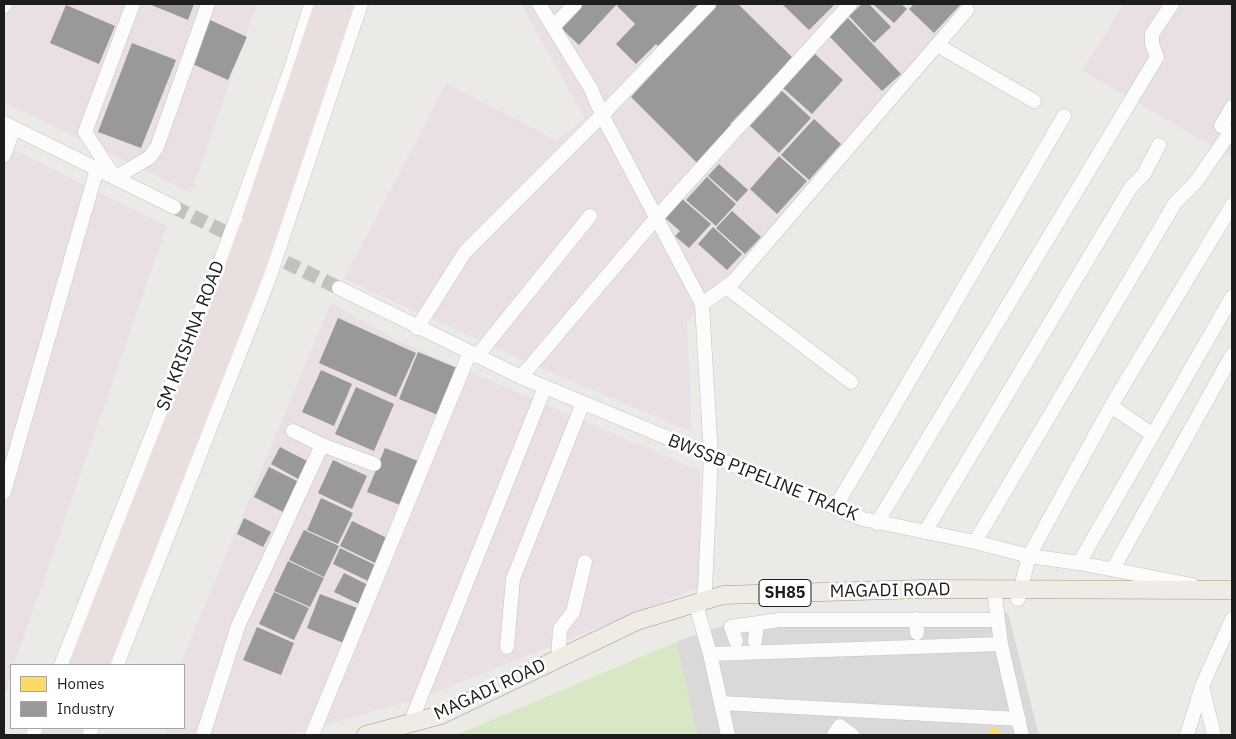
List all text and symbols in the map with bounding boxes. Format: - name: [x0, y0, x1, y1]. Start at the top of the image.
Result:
- street label: SM KRISHNA ROAD: [153, 258, 229, 414]
- street label: BWSSB PIPELINE TRACK: [665, 430, 861, 526]
- street label: MAGADI ROAD: [829, 579, 951, 603]
- road number: SH85: [759, 580, 811, 606]
- street label: MAGADI ROAD: [431, 655, 549, 725]
- legend: [10, 664, 185, 729]
- text: Homes: [57, 674, 105, 693]
- text: Industry: [57, 699, 114, 718]

